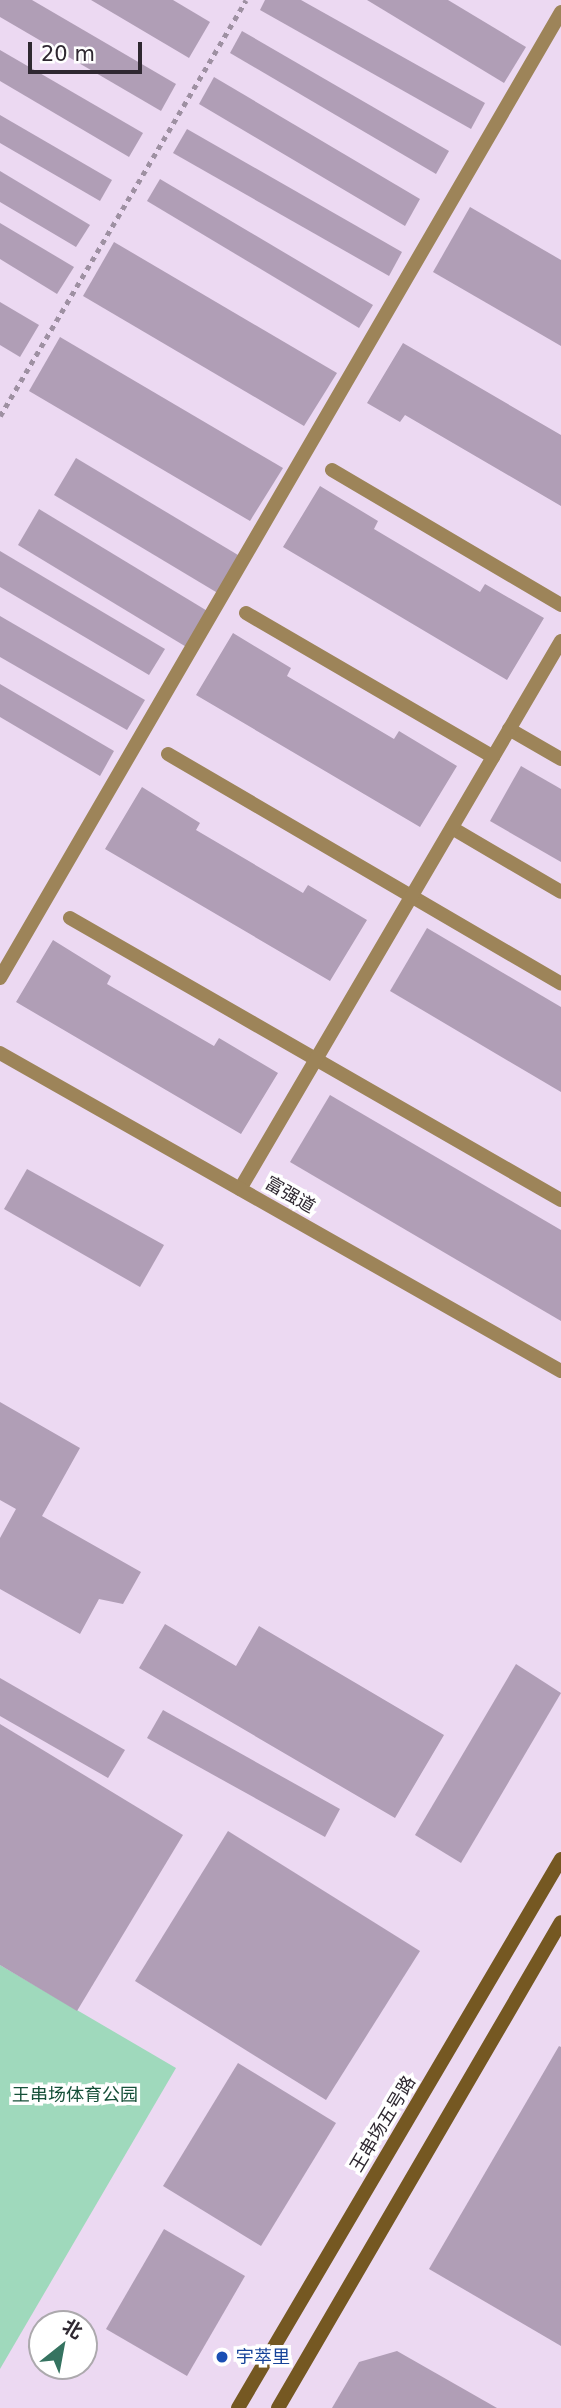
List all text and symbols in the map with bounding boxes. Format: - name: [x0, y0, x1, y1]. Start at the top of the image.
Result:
- scale bar: [32, 28, 145, 72]
- text: 20 m: [41, 42, 95, 66]
- street label: 富强道: [261, 1172, 319, 1218]
- street label: 王串场五号路: [346, 2072, 420, 2176]
- park label: 王串场体育公园: [12, 2084, 138, 2106]
- north arrow: [28, 2310, 98, 2380]
- text: 北: [59, 2314, 87, 2343]
- place label: 宇萃里: [236, 2346, 290, 2368]
- marker: 宇萃里: [214, 2349, 230, 2365]

